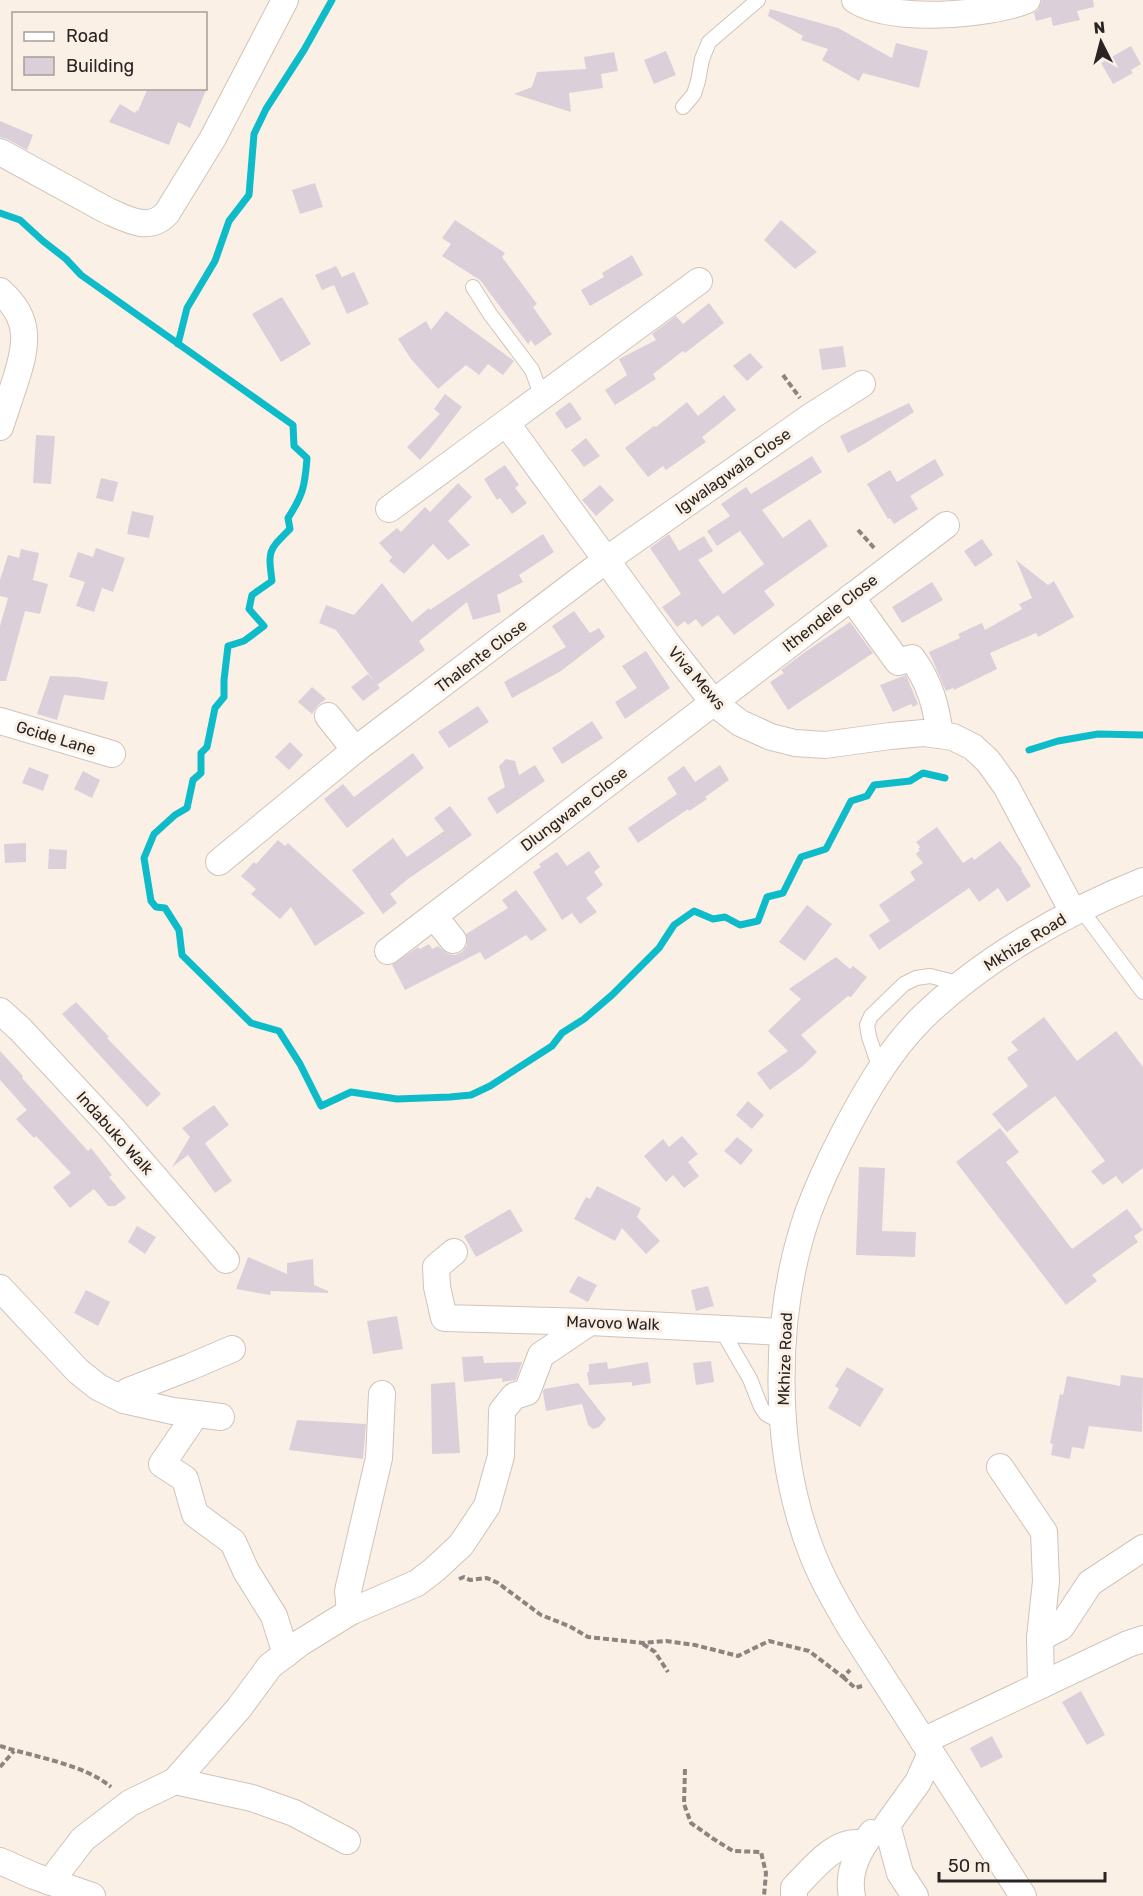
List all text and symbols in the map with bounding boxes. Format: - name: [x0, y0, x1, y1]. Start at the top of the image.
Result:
- legend: [12, 12, 207, 90]
- north arrow: [1071, 12, 1131, 72]
- text: N: [1093, 18, 1106, 38]
- text: Road: [66, 25, 109, 47]
- text: Building: [66, 55, 134, 77]
- street label: Igwalagwala Close: [672, 424, 794, 518]
- street label: Ithendele Close: [779, 570, 881, 656]
- street label: Thalente Close: [431, 615, 531, 697]
- street label: Viva Mews: [664, 642, 730, 714]
- street label: Gcide Lane: [14, 717, 98, 759]
- street label: Dlungwane Close: [517, 763, 631, 855]
- street label: Mkhize Road: [980, 909, 1070, 975]
- street label: Indabuko Walk: [73, 1087, 158, 1179]
- street label: Mavovo Walk: [566, 1312, 661, 1334]
- street label: Mkhize Road: [774, 1312, 796, 1406]
- scale bar: [939, 1845, 1106, 1883]
- text: 50 m: [948, 1855, 991, 1877]

